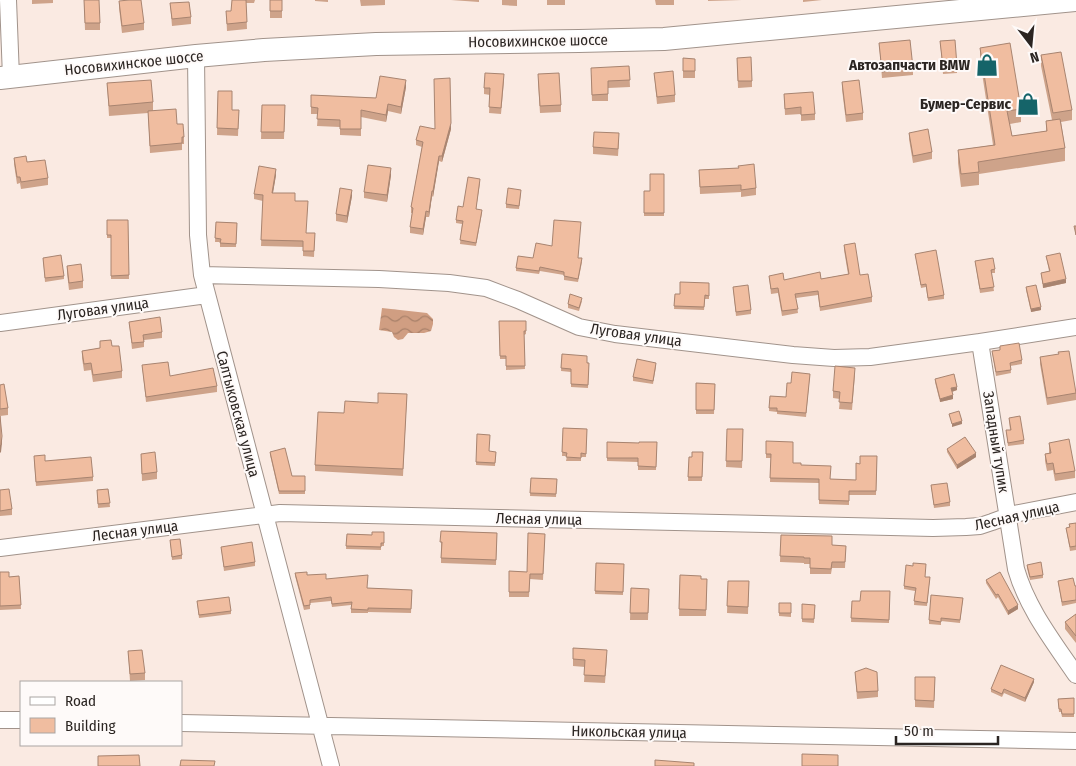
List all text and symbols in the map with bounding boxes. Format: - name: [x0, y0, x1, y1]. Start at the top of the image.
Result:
- north arrow: [1006, 20, 1056, 70]
- street label: Носовихинское шоссе: [468, 31, 608, 51]
- street label: Носовихинское шоссе: [64, 47, 204, 79]
- text: N: [1028, 48, 1041, 66]
- shop icon: Автозапчасти BMW: [974, 52, 1000, 78]
- place label: Автозапчасти BMW: [848, 56, 970, 74]
- shop icon: Бумер-Сервис: [1015, 91, 1041, 117]
- place label: Бумер-Сервис: [920, 95, 1011, 113]
- street label: Луговая улица: [56, 294, 150, 324]
- street label: Луговая улица: [589, 320, 683, 350]
- street label: Салтыковская улица: [212, 349, 264, 479]
- street label: Западный тупик: [979, 390, 1013, 494]
- street label: Лесная улица: [973, 497, 1061, 535]
- street label: Лесная улица: [496, 509, 582, 529]
- street label: Лесная улица: [91, 517, 179, 545]
- legend: [20, 681, 182, 746]
- text: Road: [65, 692, 96, 710]
- scale bar: [896, 714, 998, 746]
- text: Building: [65, 717, 116, 735]
- street label: Никольская улица: [571, 722, 687, 742]
- text: 50 m: [904, 722, 934, 740]

